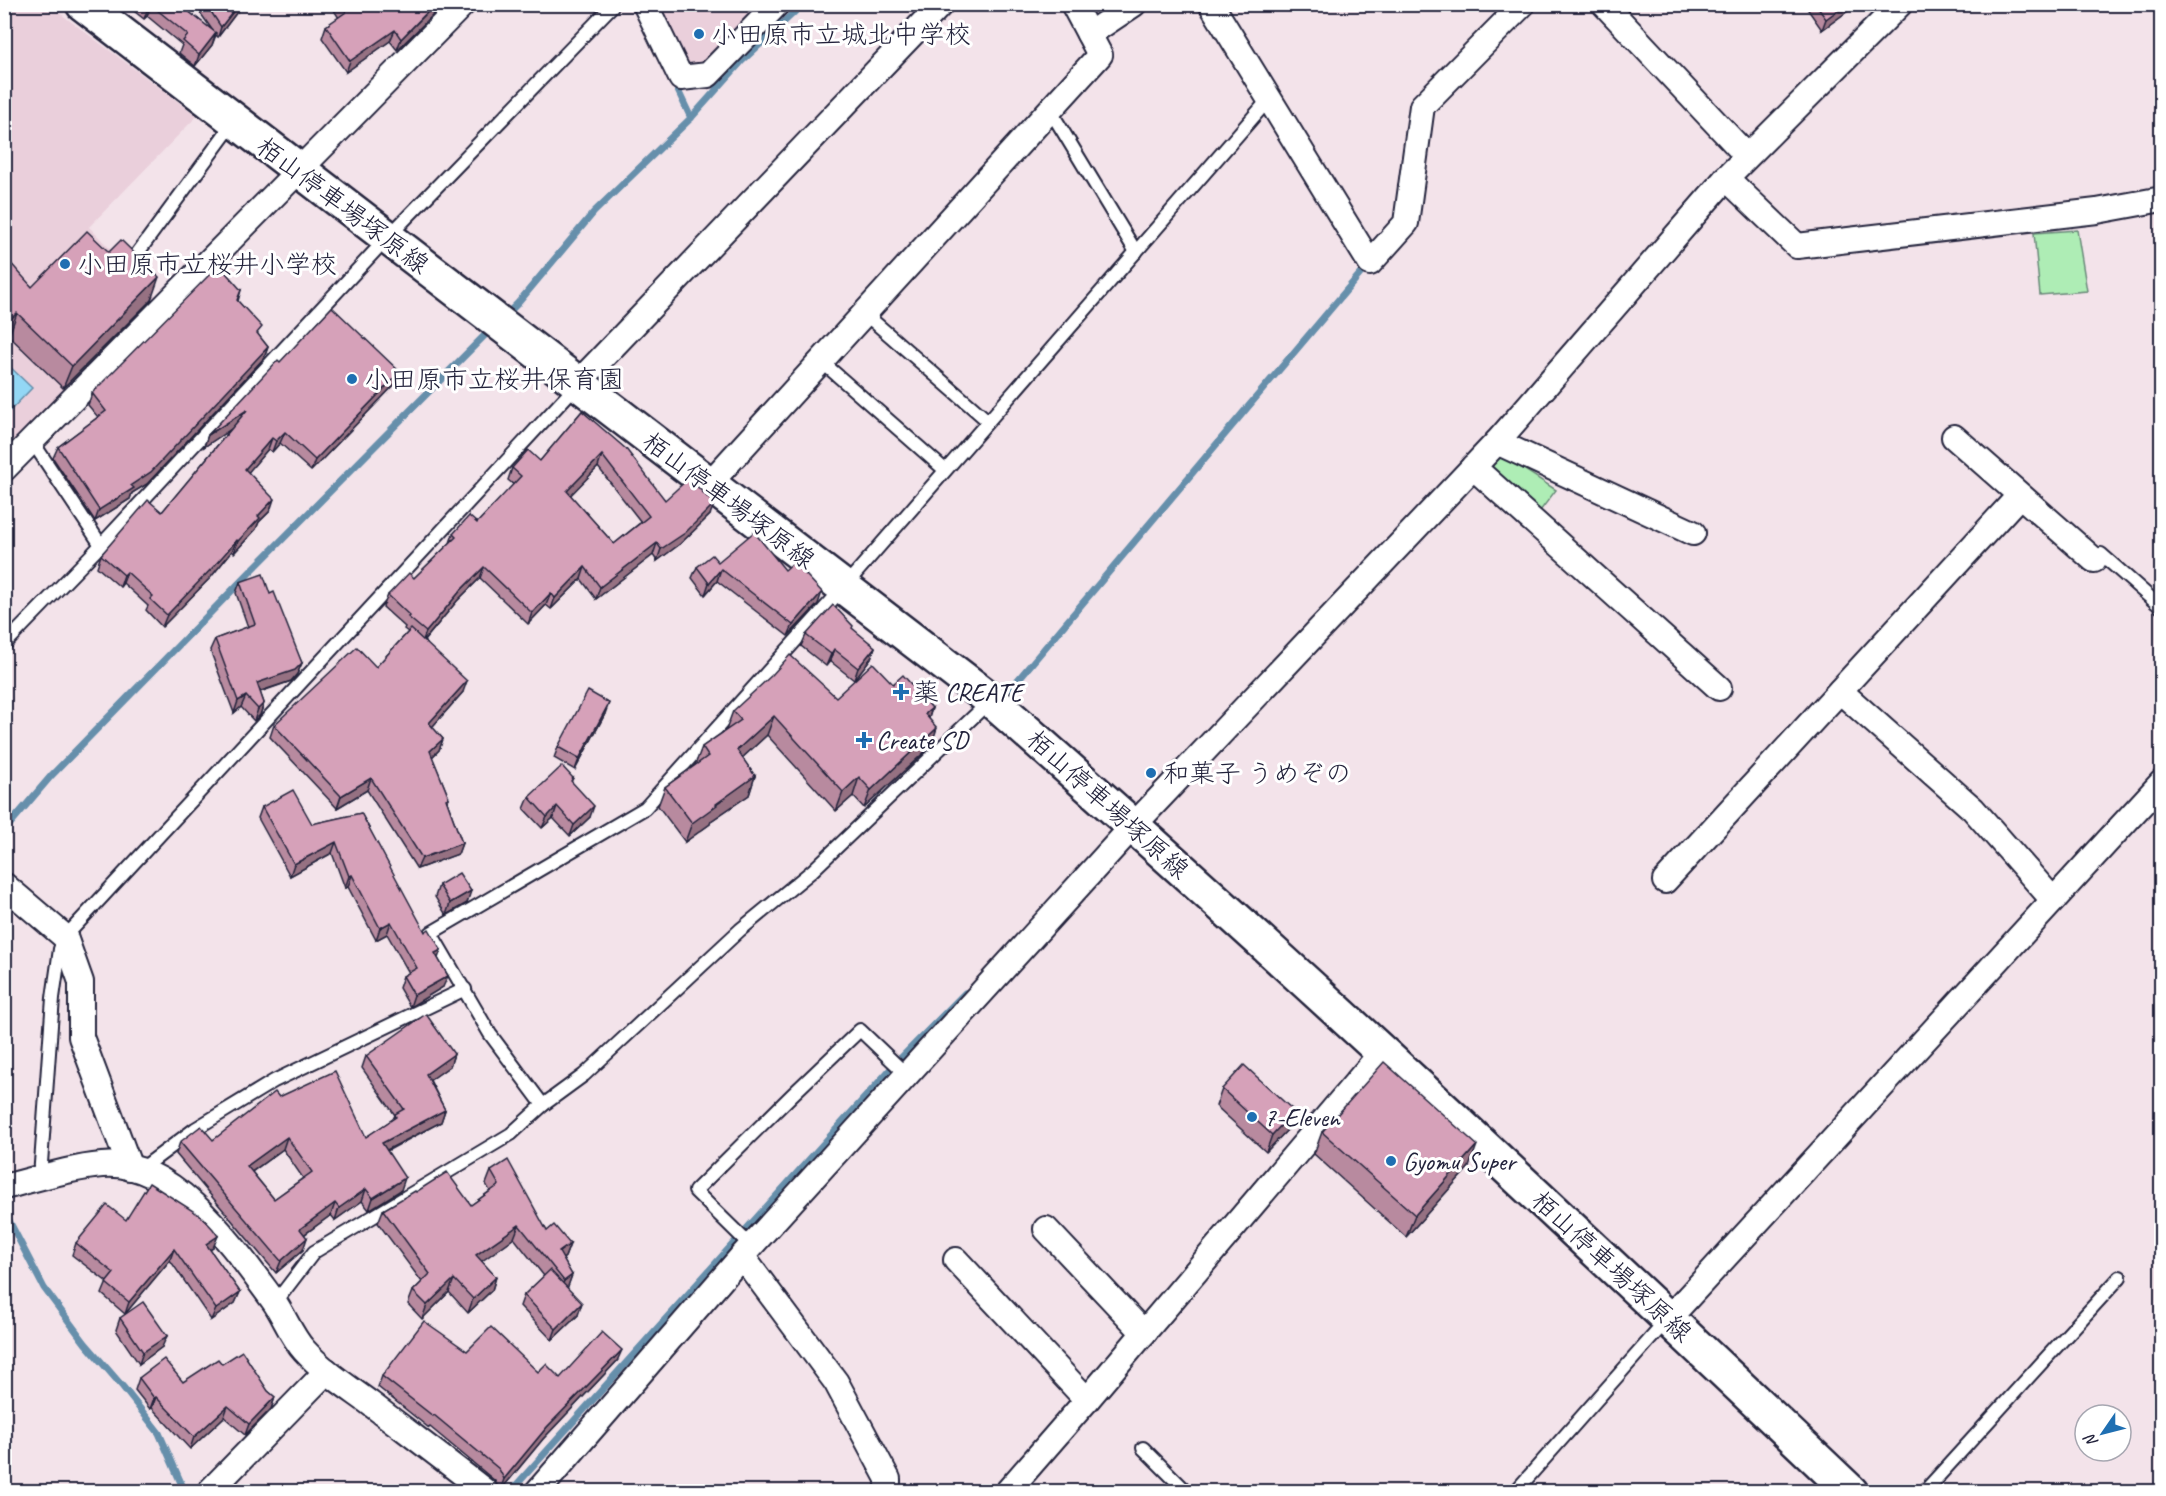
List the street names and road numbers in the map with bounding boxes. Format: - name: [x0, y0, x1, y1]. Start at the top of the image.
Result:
- street label: 栢山停車場塚原線: [250, 130, 436, 281]
- street label: 栢山停車場塚原線: [636, 425, 822, 576]
- street label: 栢山停車場塚原線: [1019, 723, 1196, 886]
- street label: 栢山停車場塚原線: [1524, 1183, 1699, 1349]

